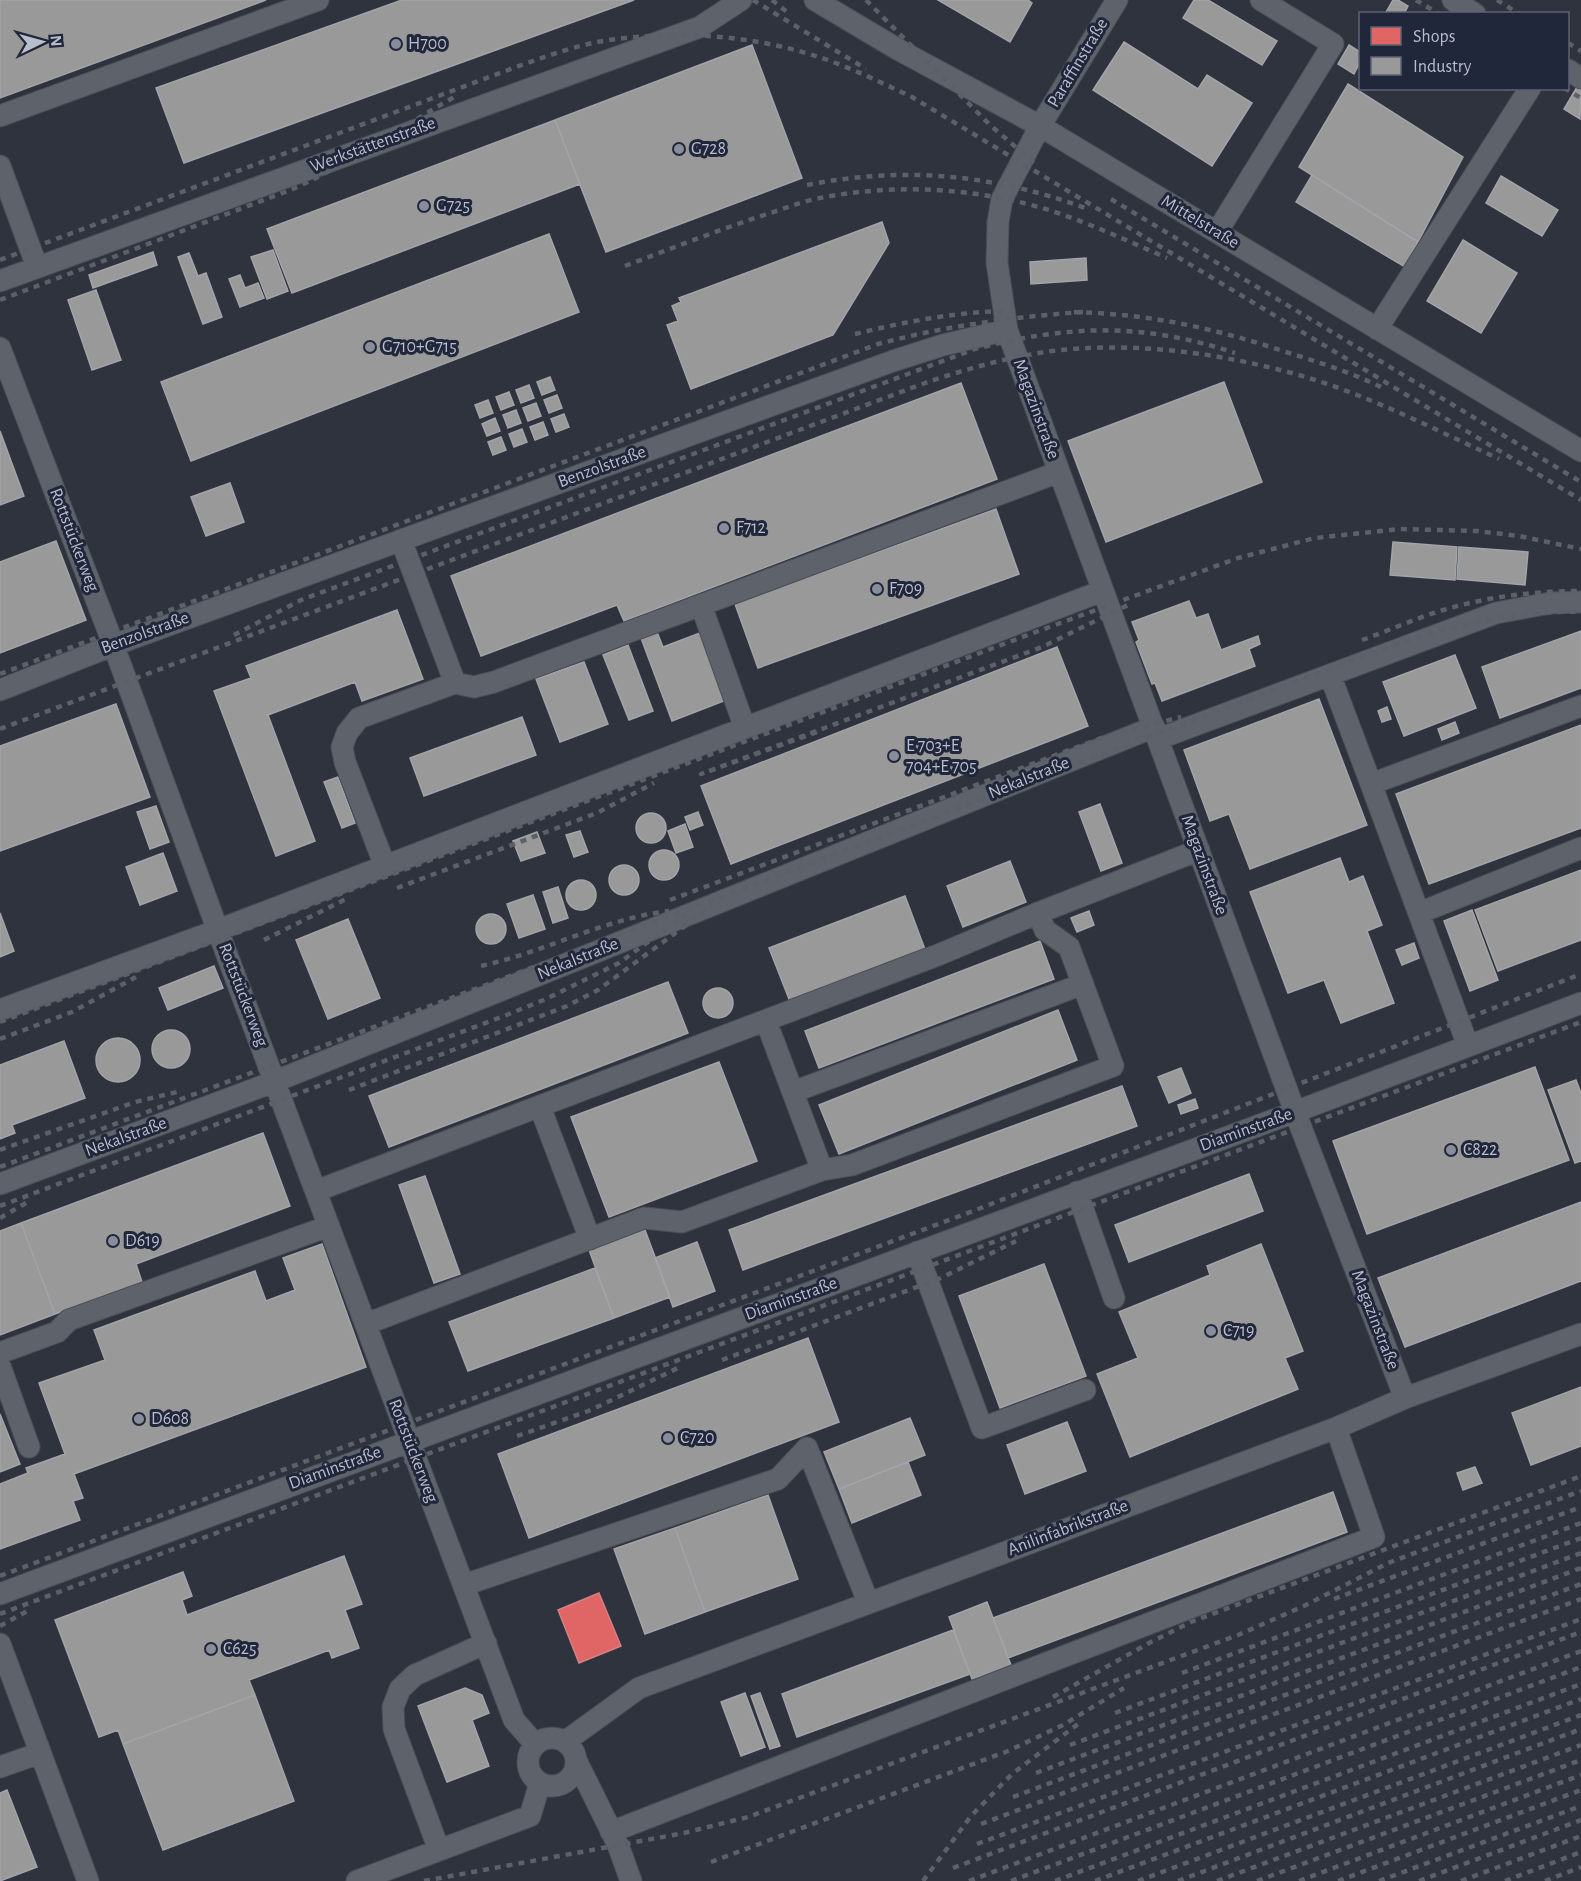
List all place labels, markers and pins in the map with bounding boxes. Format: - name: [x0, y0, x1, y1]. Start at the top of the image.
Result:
- place label: H700: [408, 35, 447, 53]
- marker: H700: [389, 37, 403, 51]
- place label: G728: [691, 140, 726, 158]
- marker: G728: [672, 142, 686, 156]
- place label: G725: [436, 197, 470, 215]
- marker: G725: [417, 199, 431, 213]
- place label: G710+G715: [382, 338, 457, 356]
- marker: G710+G715: [363, 340, 377, 354]
- place label: F712: [736, 519, 766, 537]
- marker: F712: [717, 521, 731, 535]
- place label: F709: [889, 580, 922, 598]
- marker: F709: [870, 582, 884, 596]
- place label: E 703+E 704+E 705: [906, 737, 977, 776]
- marker: E 703+E 704+E 705: [887, 749, 901, 763]
- place label: C822: [1463, 1141, 1497, 1159]
- marker: C822: [1444, 1143, 1458, 1157]
- place label: D619: [125, 1232, 160, 1250]
- marker: D619: [106, 1234, 120, 1248]
- place label: C719: [1223, 1322, 1255, 1340]
- marker: C719: [1204, 1324, 1218, 1338]
- place label: D608: [151, 1410, 189, 1428]
- marker: D608: [132, 1412, 146, 1426]
- place label: C720: [680, 1429, 715, 1447]
- marker: C720: [661, 1431, 675, 1445]
- place label: C625: [223, 1640, 257, 1658]
- marker: C625: [204, 1642, 218, 1656]

